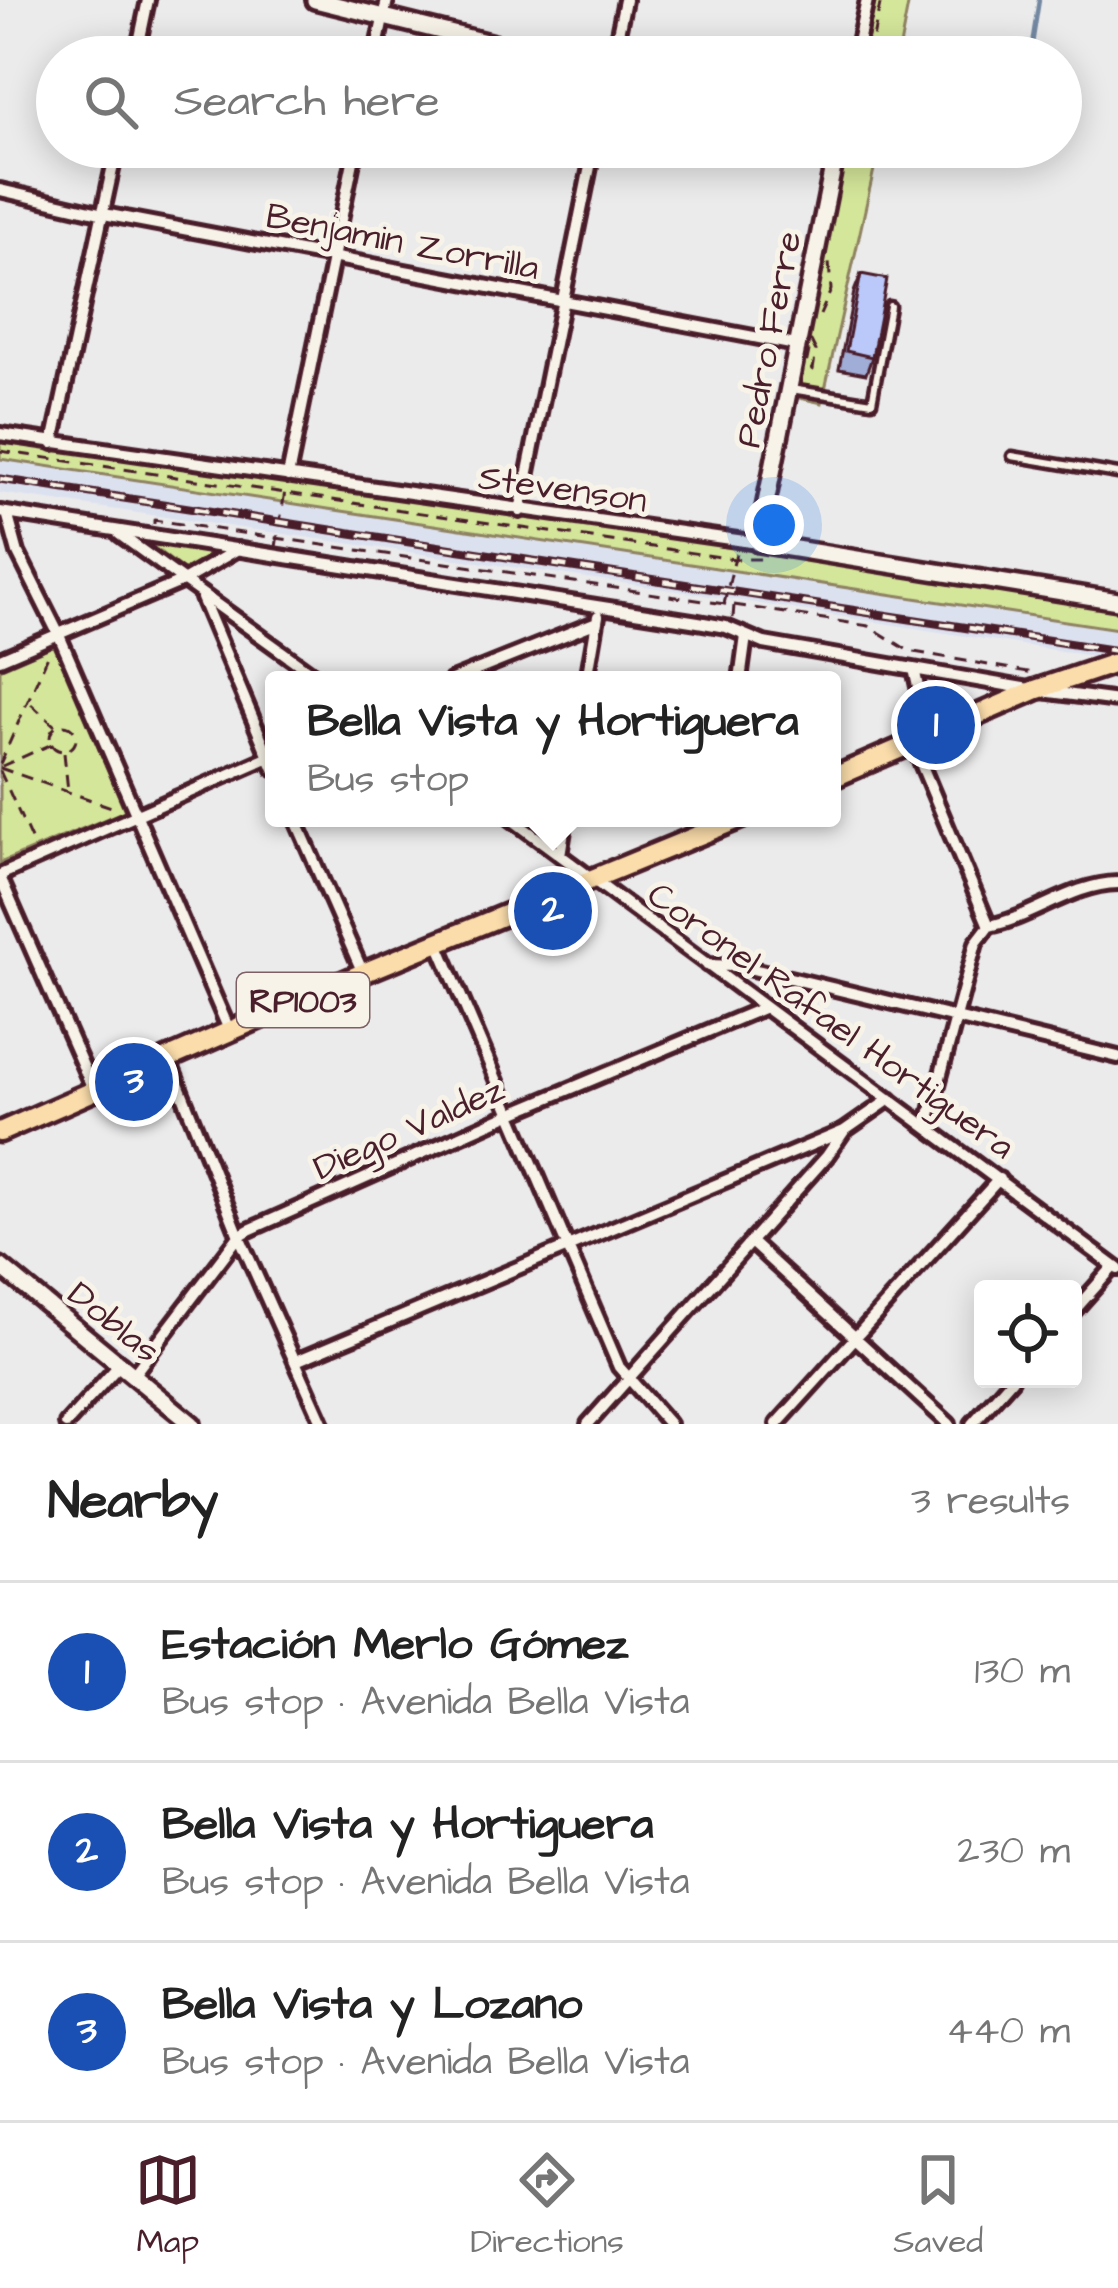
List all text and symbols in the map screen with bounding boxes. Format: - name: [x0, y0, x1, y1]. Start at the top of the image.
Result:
- search box: [36, 36, 1082, 168]
- icon: search: [78, 69, 144, 135]
- text: Search here: [174, 71, 440, 133]
- street label: Benjamin Zorrilla: [262, 191, 543, 294]
- street label: Pedro Ferre: [724, 227, 815, 452]
- street label: Stevenson: [475, 452, 650, 527]
- your location: [744, 495, 804, 555]
- popup: [265, 671, 841, 827]
- pin: 1: [897, 680, 975, 770]
- text: Bella Vista y Hortiguera: [307, 691, 799, 753]
- text: Bus stop: [307, 753, 469, 807]
- pin: 2: [514, 866, 592, 956]
- street label: Coronel Rafael Hortiguera: [636, 870, 1025, 1173]
- road number: RP1003: [237, 973, 369, 1027]
- pin: 3: [95, 1037, 173, 1127]
- street label: Diego Valdez: [306, 1064, 513, 1195]
- street label: Doblas: [56, 1270, 171, 1376]
- map controls: [974, 1280, 1082, 1388]
- button: locate: [974, 1280, 1082, 1388]
- text: Nearby: [48, 1467, 218, 1538]
- text: 3 results: [911, 1475, 1070, 1529]
- text: Estación Merlo Gómez: [162, 1614, 628, 1676]
- text: 1: [85, 1645, 90, 1699]
- text: 130 m: [975, 1645, 1070, 1699]
- text: Bus stop · Avenida Bella Vista: [162, 1676, 690, 1730]
- text: Bella Vista y Hortiguera: [162, 1794, 653, 1856]
- text: 2: [76, 1825, 98, 1879]
- text: 230 m: [957, 1825, 1070, 1879]
- text: Bus stop · Avenida Bella Vista: [162, 1856, 690, 1910]
- text: Bella Vista y Lozano: [162, 1974, 582, 2036]
- text: 3: [77, 2005, 97, 2059]
- text: 440 m: [946, 2005, 1070, 2059]
- text: Bus stop · Avenida Bella Vista: [162, 2036, 690, 2090]
- tab: Map: [135, 2147, 201, 2265]
- tab: Directions: [470, 2147, 624, 2265]
- tab: Saved: [893, 2147, 983, 2265]

